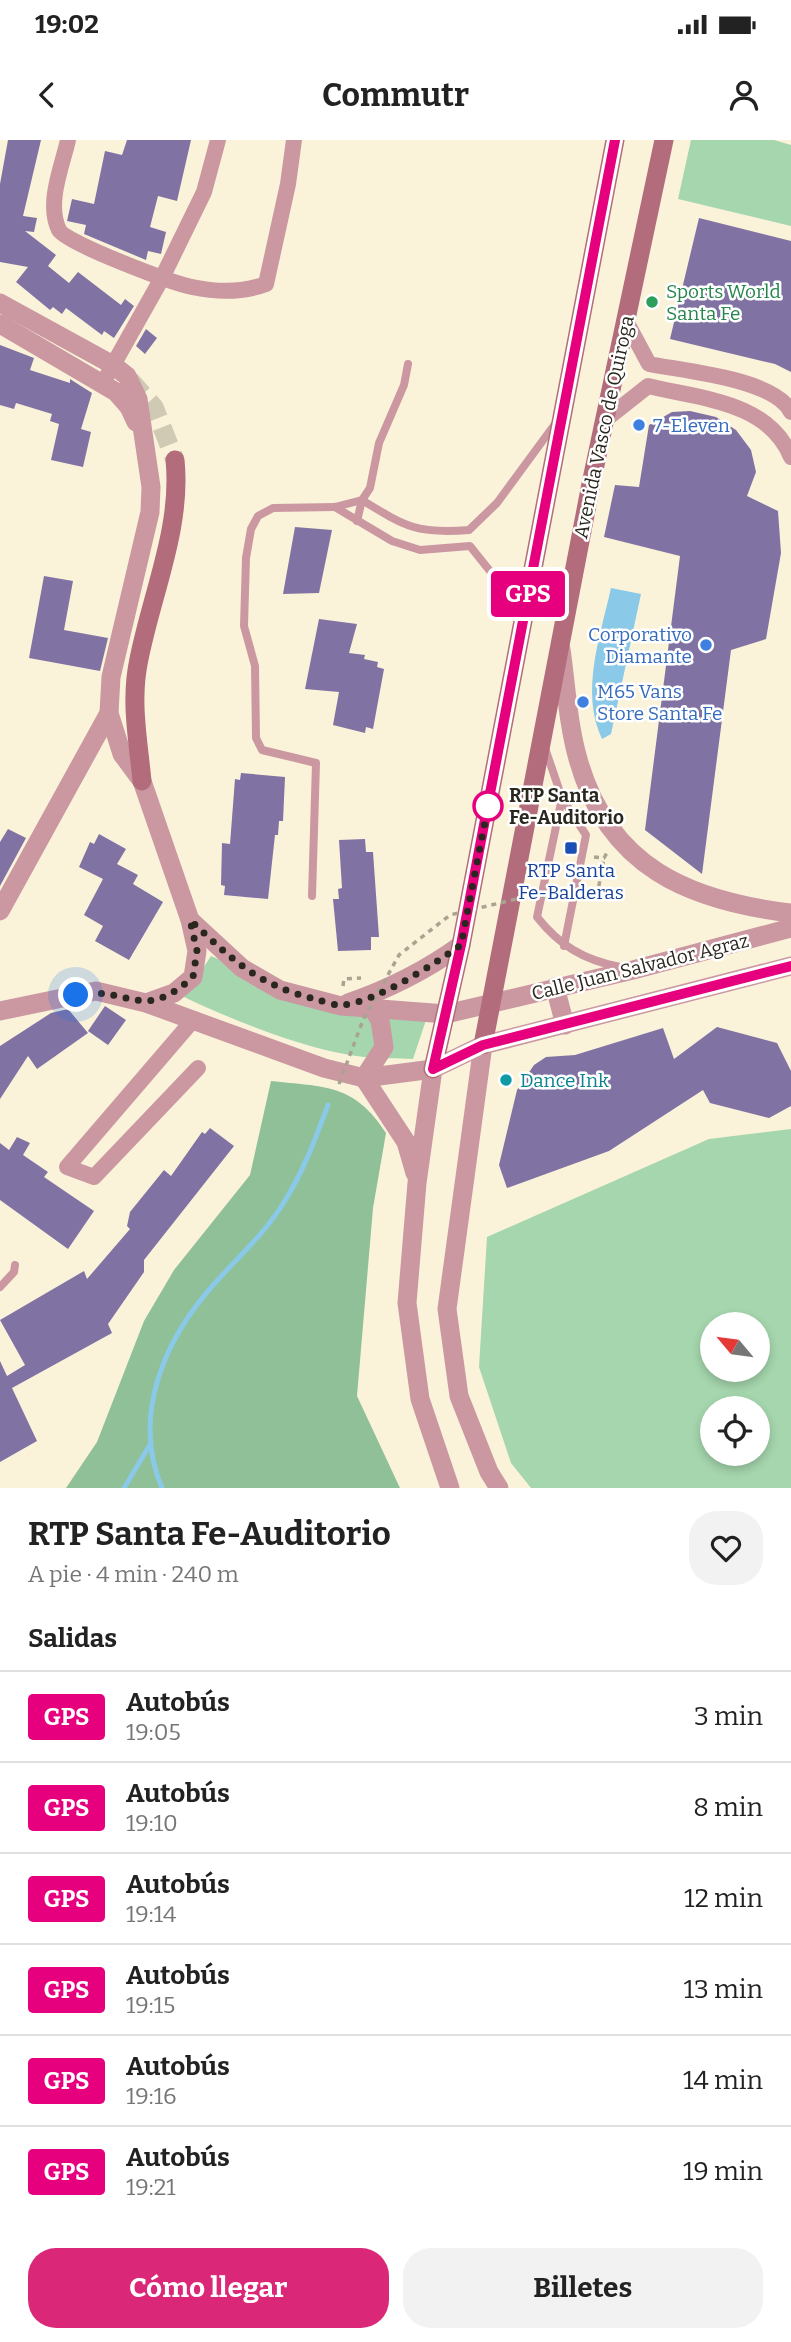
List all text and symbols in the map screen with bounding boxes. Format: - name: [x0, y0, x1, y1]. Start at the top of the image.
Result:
- text: 19:02: [35, 9, 99, 40]
- icon: back: [28, 76, 66, 114]
- text: Commutr: [322, 76, 469, 114]
- icon: person: [725, 76, 763, 114]
- place label: Sports World Santa Fe: [666, 280, 781, 325]
- marker: Sports World Santa Fe: [644, 294, 660, 310]
- street label: Avenida Vasco de Quiroga: [569, 313, 639, 541]
- place label: 7-Eleven: [653, 414, 730, 437]
- marker: 7-Eleven: [631, 417, 647, 433]
- line badge: GPS: [488, 571, 568, 617]
- text: GPS: [505, 580, 551, 608]
- place label: Corporativo Diamante: [588, 623, 692, 668]
- marker: Corporativo Diamante: [698, 637, 714, 653]
- place label: M65 Vans Store Santa Fe: [597, 680, 722, 725]
- marker: M65 Vans Store Santa Fe: [575, 694, 591, 710]
- place label: RTP Santa Fe-Auditorio: [509, 784, 624, 829]
- marker: RTP Santa Fe-Auditorio: [473, 791, 503, 821]
- marker: RTP Santa Fe-Balderas: [563, 840, 579, 856]
- place label: RTP Santa Fe-Balderas: [518, 859, 624, 904]
- street label: Calle Juan Salvador Agraz: [529, 929, 751, 1005]
- your location: [58, 977, 93, 1012]
- place label: Dance Ink: [520, 1069, 609, 1092]
- marker: Dance Ink: [498, 1072, 514, 1088]
- north arrow: [700, 1312, 770, 1382]
- map controls: [700, 1312, 770, 1466]
- button: locate: [700, 1396, 770, 1466]
- button: heart: [689, 1511, 763, 1585]
- text: RTP Santa Fe-Auditorio: [28, 1514, 391, 1554]
- text: A pie · 4 min · 240 m: [28, 1560, 239, 1588]
- text: Salidas: [28, 1623, 117, 1654]
- text: Autobús: [126, 1687, 230, 1718]
- text: 3 min: [694, 1701, 763, 1732]
- text: GPS: [43, 1703, 90, 1731]
- text: 19:05: [126, 1718, 181, 1746]
- text: Autobús: [126, 1778, 230, 1809]
- text: 8 min: [693, 1792, 763, 1823]
- text: GPS: [43, 1794, 90, 1822]
- text: 19:10: [126, 1809, 178, 1837]
- text: Autobús: [126, 1869, 230, 1900]
- text: 12 min: [684, 1883, 763, 1914]
- text: GPS: [43, 1885, 90, 1913]
- text: 19:14: [126, 1900, 176, 1928]
- text: Autobús: [126, 1960, 230, 1991]
- text: 13 min: [683, 1974, 763, 2005]
- text: GPS: [43, 1976, 90, 2004]
- text: 19:15: [126, 1991, 175, 2019]
- text: Autobús: [126, 2051, 230, 2082]
- text: 14 min: [683, 2065, 763, 2096]
- text: GPS: [43, 2067, 90, 2095]
- text: 19:16: [126, 2082, 177, 2110]
- text: Autobús: [126, 2142, 230, 2173]
- text: 19 min: [683, 2156, 763, 2187]
- text: GPS: [43, 2158, 90, 2186]
- text: 19:21: [126, 2173, 176, 2201]
- button: Cómo llegar: [28, 2248, 389, 2328]
- button: Billetes: [403, 2248, 763, 2328]

